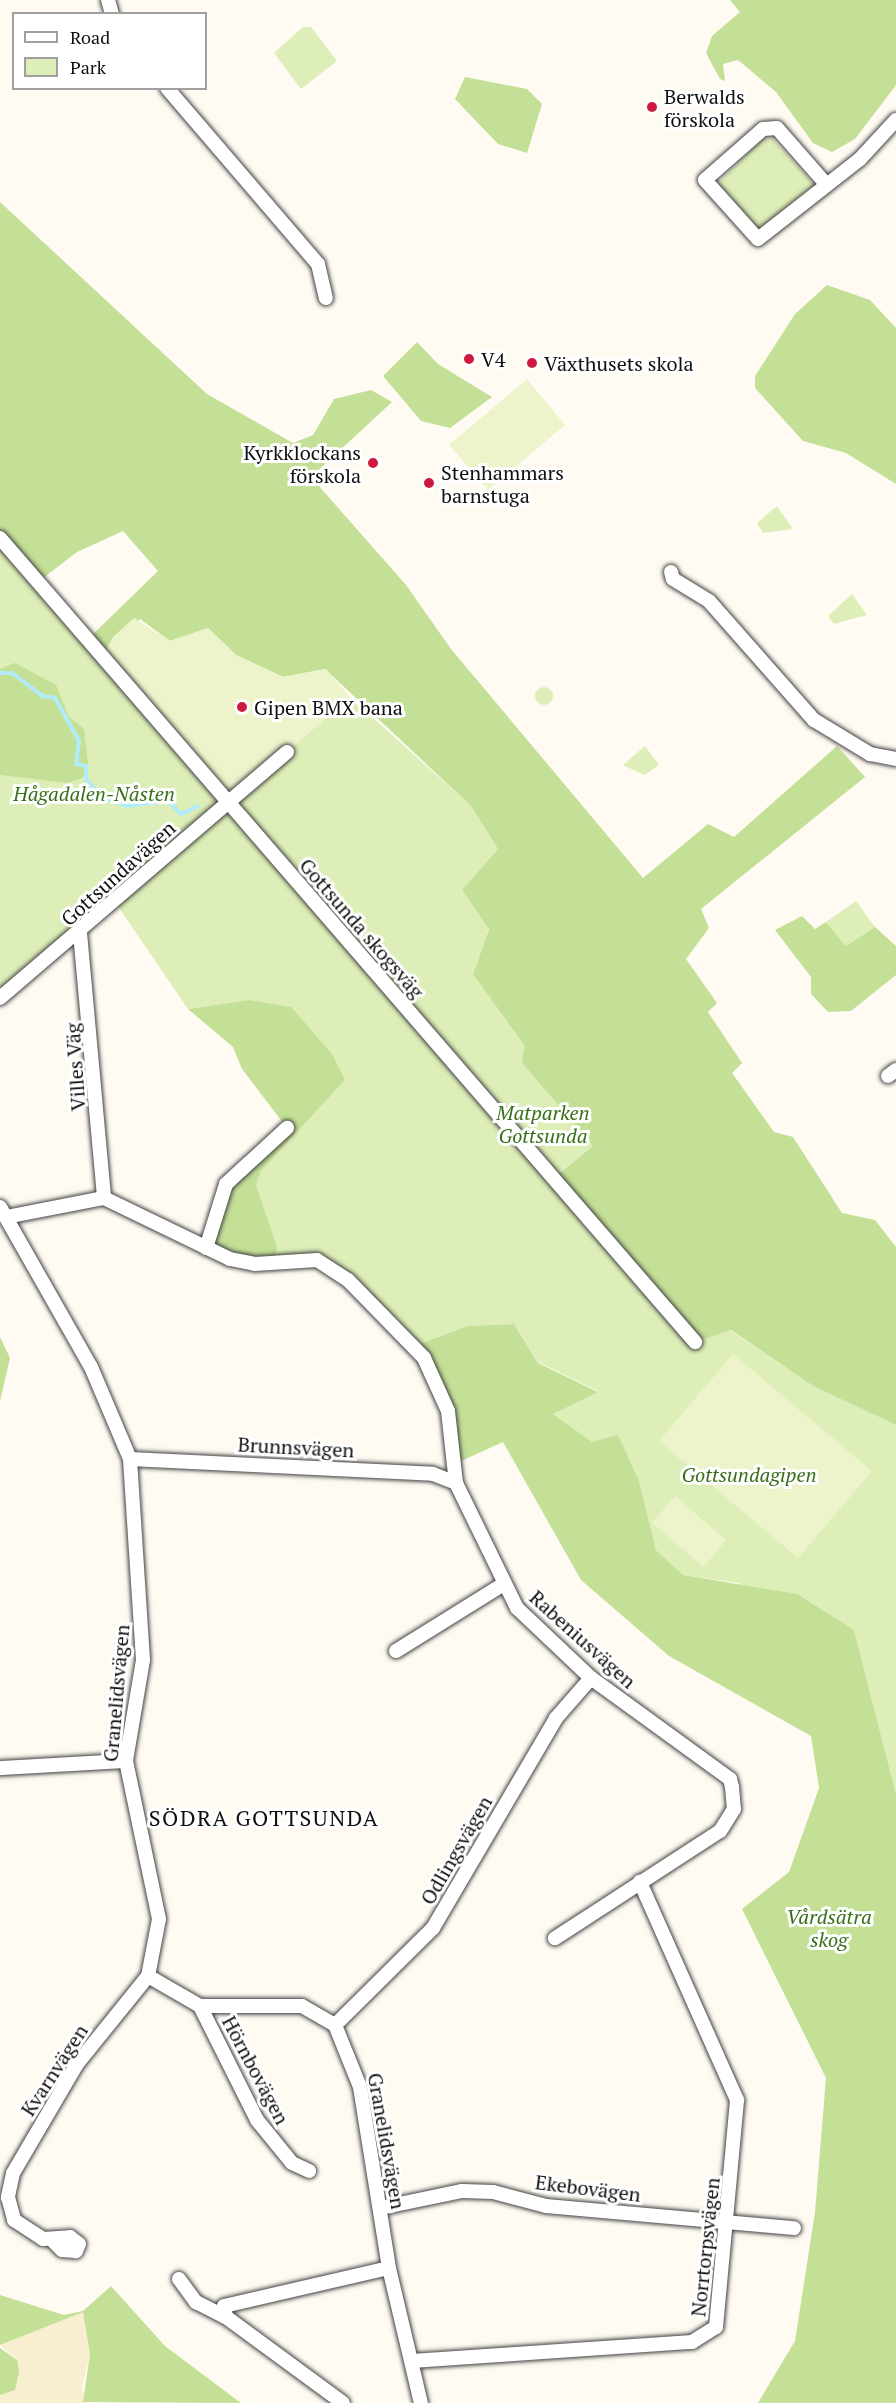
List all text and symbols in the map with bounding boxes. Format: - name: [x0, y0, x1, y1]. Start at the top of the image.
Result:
- legend: [12, 12, 207, 90]
- text: Road: [70, 25, 110, 49]
- text: Park: [70, 55, 106, 79]
- place label: Berwalds förskola: [664, 84, 745, 131]
- marker: Berwalds förskola: [645, 100, 659, 114]
- place label: V4: [481, 347, 505, 371]
- place label: Växthusets skola: [544, 351, 694, 375]
- marker: V4: [462, 352, 476, 366]
- marker: Växthusets skola: [525, 356, 539, 370]
- place label: Kyrkklockans förskola: [243, 440, 361, 487]
- marker: Kyrkklockans förskola: [366, 456, 380, 470]
- place label: Stenhammars barnstuga: [441, 460, 564, 507]
- marker: Stenhammars barnstuga: [422, 476, 436, 490]
- place label: Gipen BMX bana: [254, 695, 403, 719]
- marker: Gipen BMX bana: [235, 700, 249, 714]
- park label: Hågadalen-Nåsten: [13, 781, 175, 805]
- street label: Gottsundavägen: [56, 815, 180, 931]
- street label: Gottsunda skogsväg: [295, 853, 429, 1003]
- street label: Villes Väg: [60, 1022, 90, 1112]
- park label: Matparken Gottsunda: [496, 1100, 590, 1147]
- street label: Brunnsvägen: [237, 1432, 355, 1462]
- park label: Gottsundagipen: [681, 1462, 817, 1486]
- street label: Rabeniusvägen: [525, 1585, 641, 1693]
- street label: Granelidsvägen: [98, 1623, 134, 1763]
- street label: Odlingsvägen: [415, 1791, 497, 1909]
- district label: SÖDRA GOTTSUNDA: [149, 1805, 379, 1831]
- park label: Vårdsätra skog: [786, 1904, 872, 1951]
- street label: Hörnbovägen: [217, 2012, 295, 2128]
- street label: Kvarnvägen: [16, 2020, 92, 2120]
- street label: Granelidsvägen: [363, 2071, 411, 2211]
- street label: Ekebovägen: [534, 2170, 642, 2206]
- street label: Norrtorpsvägen: [686, 2176, 724, 2318]

